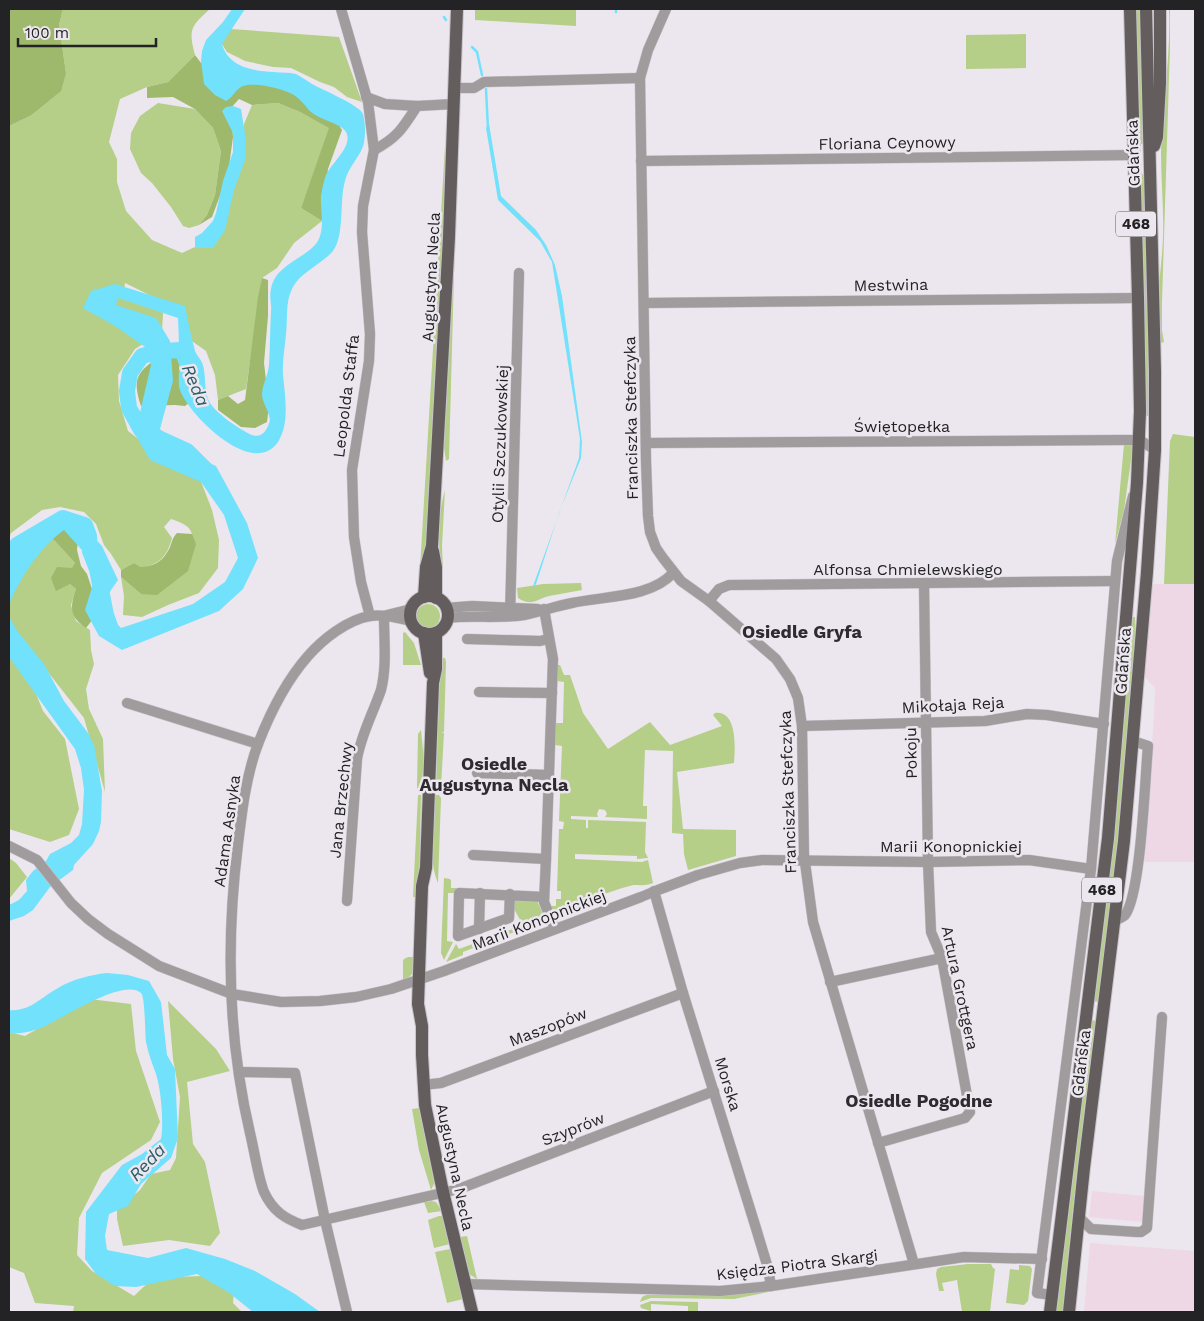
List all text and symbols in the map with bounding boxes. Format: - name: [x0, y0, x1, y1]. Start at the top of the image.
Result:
- scale bar: [18, 15, 155, 47]
- text: 100 m: [25, 24, 69, 42]
- street label: Gdańska: [1122, 119, 1144, 187]
- street label: Floriana Ceynowy: [818, 132, 956, 154]
- street label: Augustyna Necla: [418, 212, 444, 342]
- road number: 468: [1116, 212, 1156, 236]
- street label: Mestwina: [854, 275, 928, 295]
- street label: Leopolda Staffa: [329, 333, 363, 459]
- street label: Franciszka Stefczyka: [620, 336, 642, 500]
- water label: Reda: [178, 361, 214, 409]
- street label: Otylii Szczukowskiej: [488, 365, 512, 523]
- street label: Świętopełka: [854, 417, 950, 436]
- street label: Alfonsa Chmielewskiego: [813, 560, 1003, 579]
- district label: Osiedle Gryfa: [742, 621, 862, 642]
- street label: Gdańska: [1111, 627, 1135, 695]
- street label: Mikołaja Reja: [901, 693, 1005, 717]
- street label: Franciszka Stefczyka: [776, 710, 800, 874]
- street label: Pokoju: [901, 727, 921, 779]
- street label: Jana Brzechwy: [325, 740, 357, 859]
- district label: Osiedle Augustyna Necla: [420, 753, 569, 795]
- street label: Adama Asnyka: [210, 774, 244, 888]
- street label: Marii Konopnickiej: [880, 837, 1022, 856]
- road number: 468: [1082, 878, 1122, 902]
- street label: Marii Konopnickiej: [469, 886, 609, 954]
- street label: Artura Grottgera: [938, 924, 982, 1052]
- street label: Maszopów: [506, 1003, 590, 1051]
- street label: Gdańska: [1067, 1029, 1095, 1097]
- street label: Morska: [711, 1055, 745, 1113]
- district label: Osiedle Pogodne: [845, 1090, 993, 1111]
- street label: Augustyna Necla: [432, 1102, 478, 1232]
- street label: Szyprów: [539, 1108, 607, 1150]
- water label: Reda: [124, 1139, 170, 1185]
- street label: Księdza Piotra Skargi: [715, 1246, 879, 1284]

